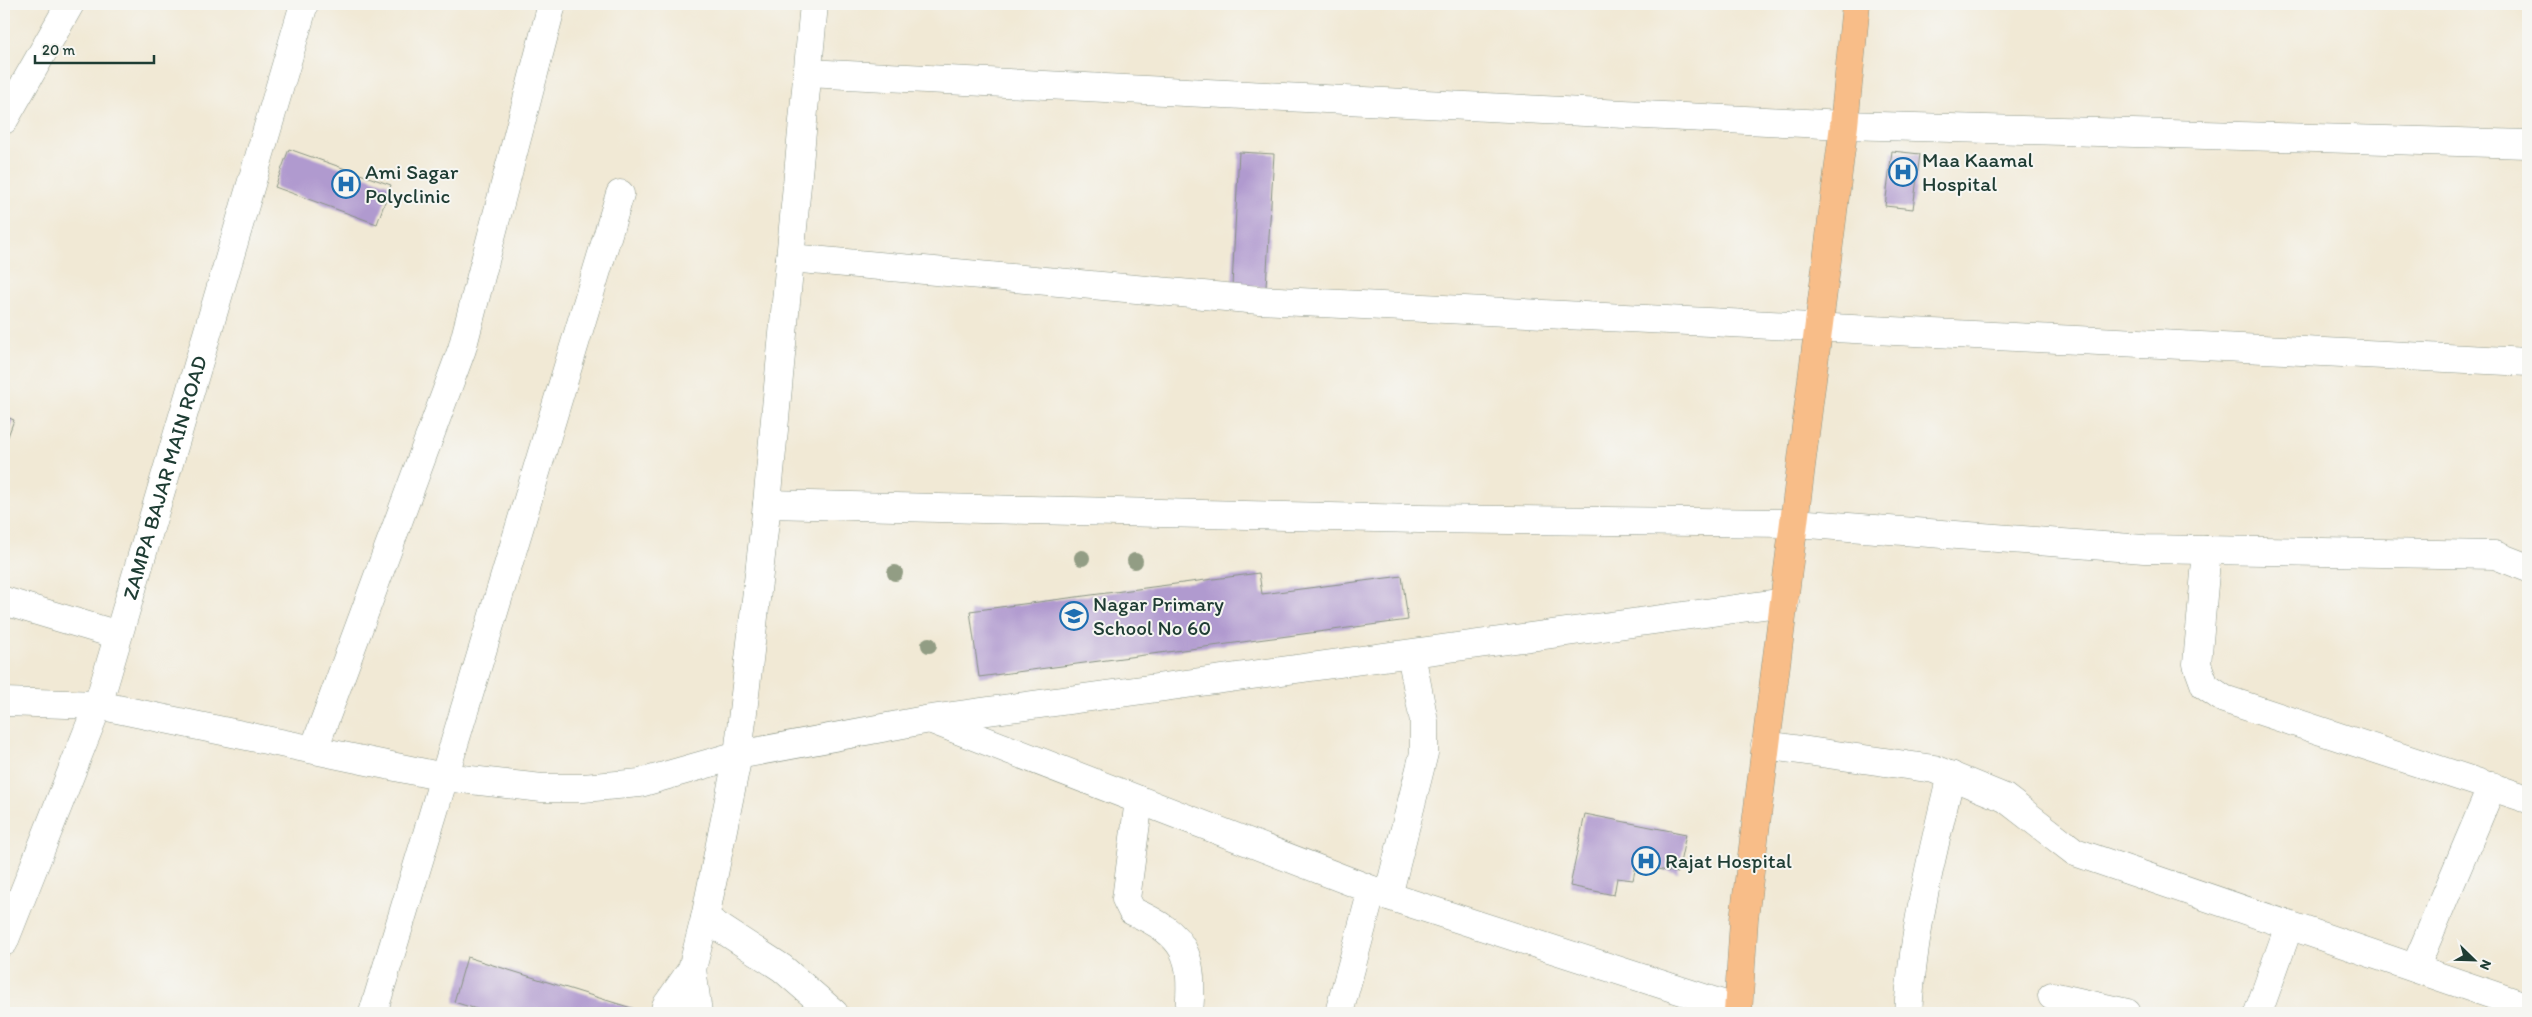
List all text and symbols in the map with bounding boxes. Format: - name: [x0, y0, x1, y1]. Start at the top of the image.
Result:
- scale bar: [35, 32, 154, 64]
- text: 20 m: [42, 41, 76, 59]
- place label: Maa Kaamal Hospital: [1922, 147, 2033, 196]
- hospital icon: Maa Kaamal Hospital: [1888, 157, 1918, 187]
- place label: Ami Sagar Polyclinic: [365, 159, 459, 208]
- hospital icon: Ami Sagar Polyclinic: [331, 169, 361, 199]
- street label: ZAMPA BAJAR MAIN ROAD: [117, 352, 212, 602]
- place label: Nagar Primary School No 60: [1093, 591, 1224, 640]
- school or university icon: Nagar Primary School No 60: [1059, 601, 1089, 631]
- hospital icon: Rajat Hospital: [1631, 846, 1661, 876]
- place label: Rajat Hospital: [1665, 848, 1792, 873]
- north arrow: [2450, 934, 2500, 984]
- text: N: [2476, 957, 2495, 973]

